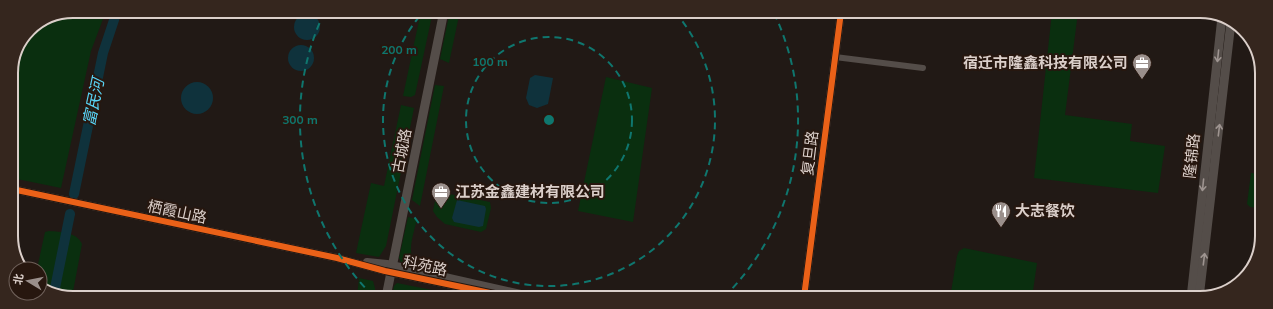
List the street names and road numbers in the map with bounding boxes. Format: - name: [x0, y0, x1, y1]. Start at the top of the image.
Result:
- street label: 古城路: [388, 127, 415, 175]
- street label: 复旦路: [797, 129, 822, 176]
- street label: 隆锦路: [1180, 133, 1203, 179]
- street label: 栖霞山路: [146, 196, 208, 227]
- street label: 科苑路: [401, 252, 449, 279]

